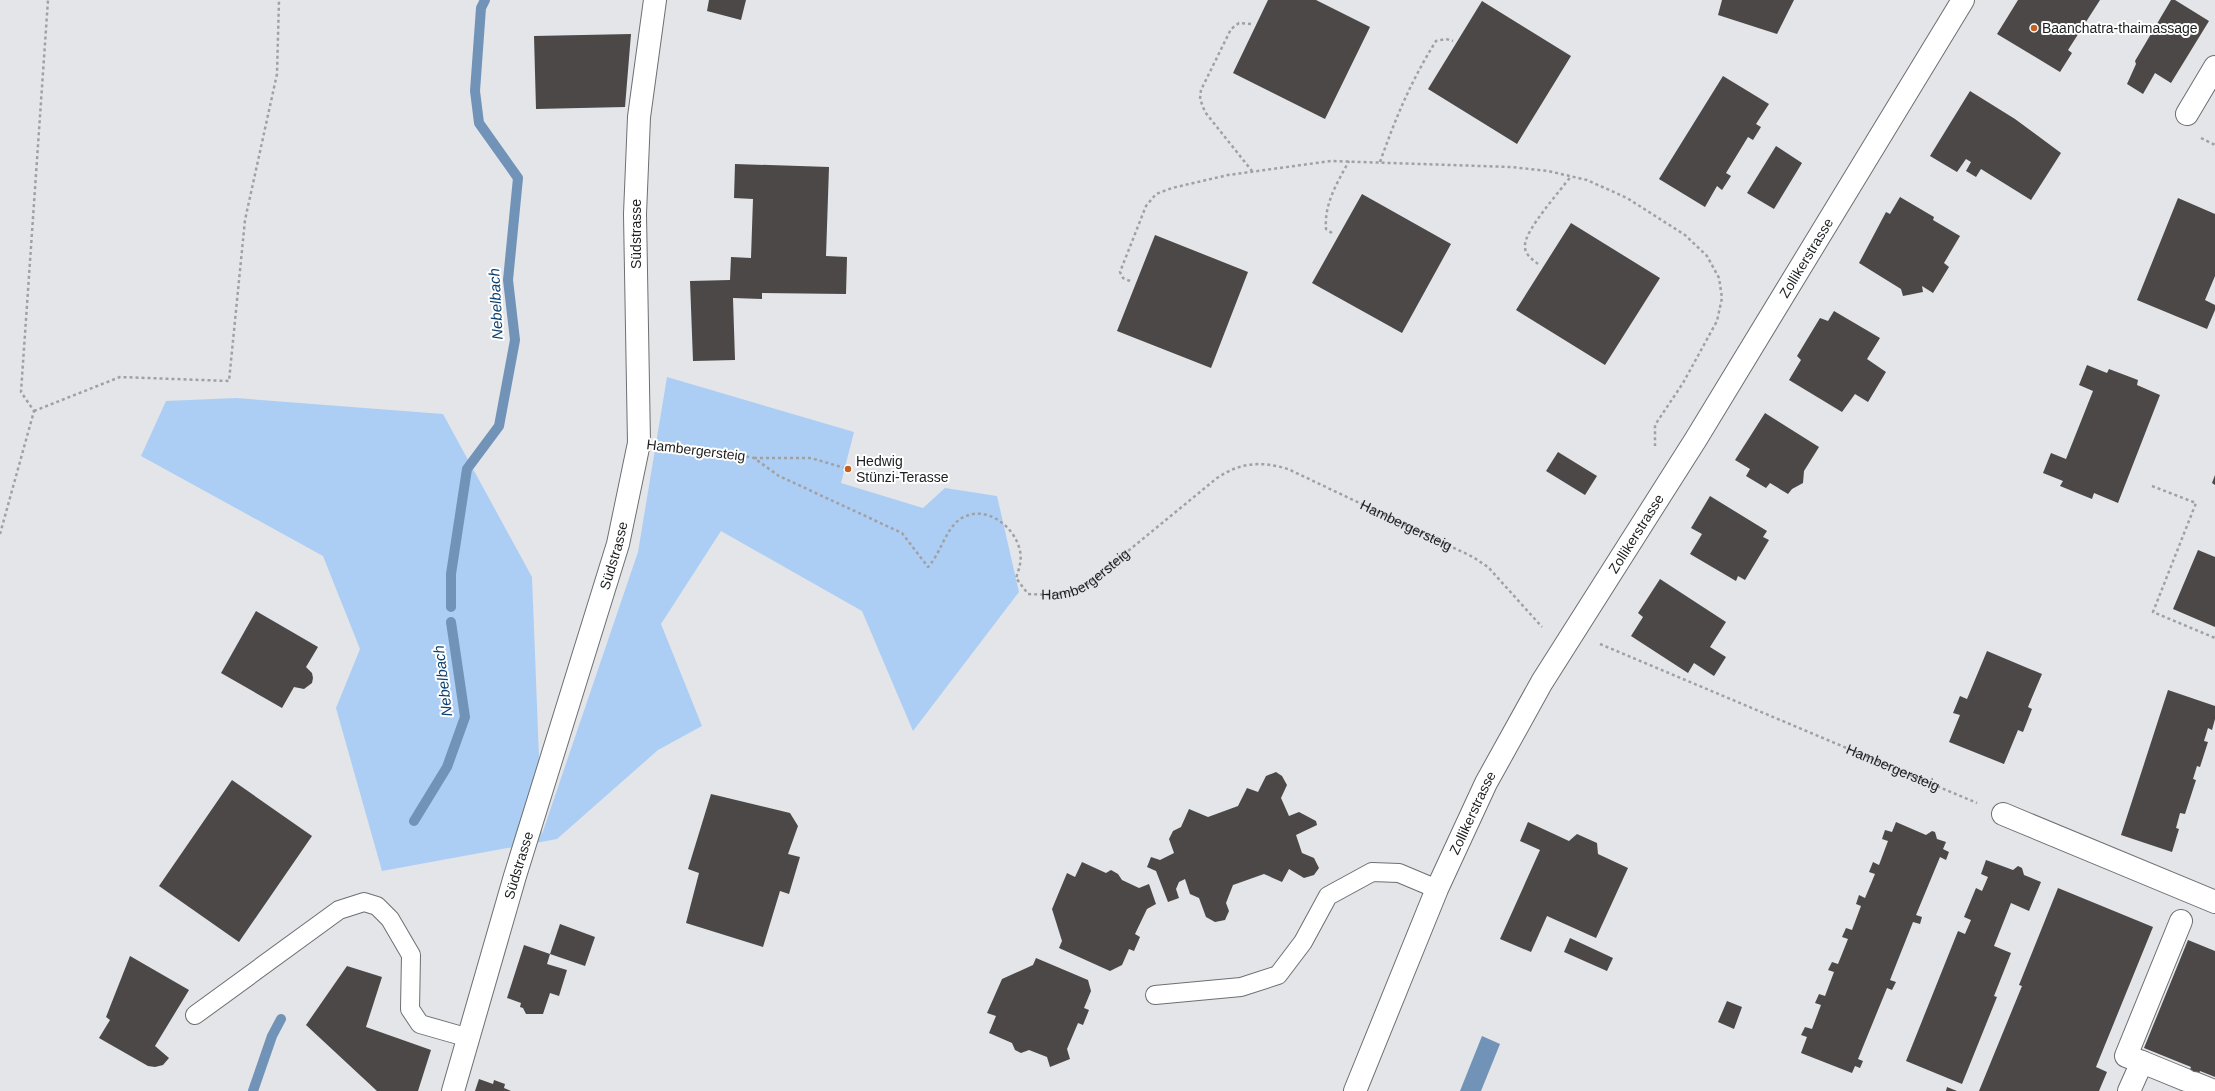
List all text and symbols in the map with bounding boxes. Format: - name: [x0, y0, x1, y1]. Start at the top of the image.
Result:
- place label: Baanchatra-thaimassage: [2042, 20, 2198, 36]
- marker: Baanchatra-thaimassage: [2029, 23, 2039, 33]
- street label: Südstrasse: [628, 199, 644, 269]
- street label: Zollikerstrasse: [1776, 215, 1837, 301]
- water label: Nebelbach: [485, 268, 506, 340]
- street label: Hambergersteig: [646, 436, 746, 464]
- place label: Hedwig Stünzi-Terasse: [856, 453, 949, 485]
- marker: Hedwig Stünzi-Terasse: [843, 464, 853, 474]
- street label: Zollikerstrasse: [1605, 491, 1667, 576]
- street label: Hambergersteig: [1358, 497, 1455, 554]
- street label: Südstrasse: [596, 520, 630, 592]
- street label: Hambergersteig: [1041, 545, 1132, 603]
- water label: Nebelbach: [430, 644, 455, 718]
- street label: Hambergersteig: [1844, 741, 1942, 794]
- street label: Zollikerstrasse: [1446, 768, 1499, 857]
- street label: Südstrasse: [501, 829, 536, 901]

